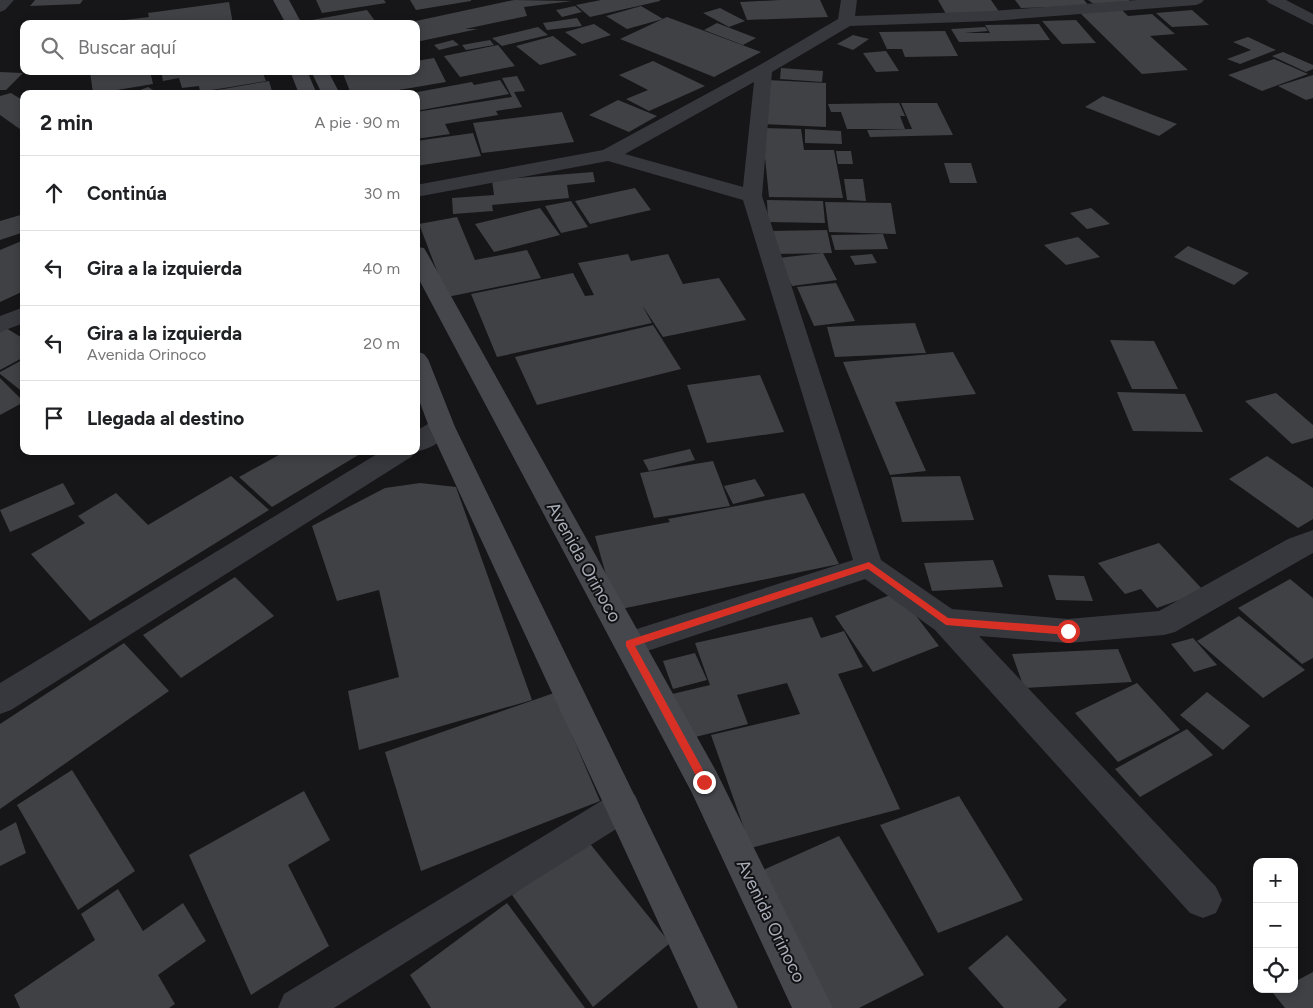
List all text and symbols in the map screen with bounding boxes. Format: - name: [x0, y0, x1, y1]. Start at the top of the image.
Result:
- search box: [20, 20, 420, 75]
- icon: search: [38, 34, 66, 62]
- text: Buscar aquí: [78, 36, 176, 59]
- text: 2 min: [40, 110, 93, 135]
- text: A pie · 90 m: [314, 113, 400, 132]
- icon: ahead: [40, 179, 68, 207]
- text: Continúa: [87, 182, 167, 205]
- text: 30 m: [363, 184, 400, 203]
- icon: left: [40, 254, 68, 282]
- text: Gira a la izquierda: [87, 257, 242, 280]
- text: 40 m: [362, 259, 400, 278]
- text: Gira a la izquierda: [87, 322, 242, 345]
- icon: left: [40, 329, 68, 357]
- text: 20 m: [363, 334, 400, 353]
- text: Avenida Orinoco: [87, 345, 206, 364]
- icon: arrive: [40, 404, 68, 432]
- text: Llegada al destino: [87, 407, 244, 430]
- street label: Avenida Orinoco: [542, 498, 626, 626]
- route start: [1057, 620, 1080, 643]
- route end: [693, 771, 716, 794]
- street label: Avenida Orinoco: [732, 856, 810, 986]
- map controls: [1253, 858, 1298, 993]
- button: +: [1253, 858, 1298, 903]
- button: −: [1253, 903, 1298, 948]
- button: locate: [1253, 948, 1298, 993]

